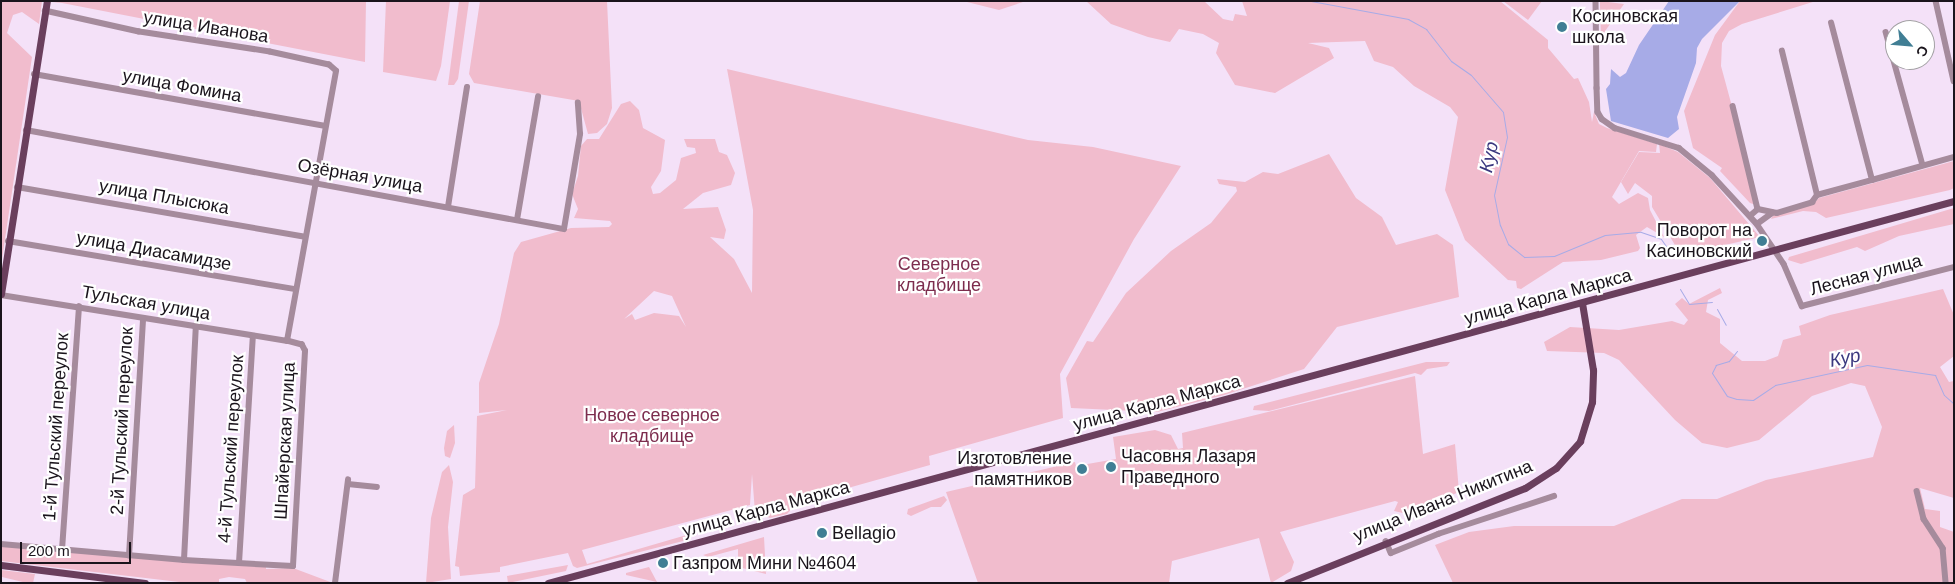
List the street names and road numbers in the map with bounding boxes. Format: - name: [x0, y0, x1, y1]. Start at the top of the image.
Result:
- street label: улица Иванова: [142, 6, 270, 48]
- street label: улица Фомина: [121, 65, 243, 107]
- street label: Озёрная улица: [296, 154, 424, 198]
- street label: улица Плысюка: [97, 175, 231, 219]
- street label: улица Диасамидзе: [75, 227, 233, 275]
- street label: Лесная улица: [1808, 250, 1924, 300]
- street label: улица Карла Маркса: [1462, 264, 1634, 330]
- street label: Тульская улица: [80, 281, 212, 325]
- street label: 2-й Тульский переулок: [106, 326, 138, 516]
- street label: 1-й Тульский переулок: [39, 332, 73, 522]
- street label: 4-й Тульский переулок: [214, 354, 248, 544]
- street label: Шпайерская улица: [270, 362, 300, 520]
- street label: улица Карла Маркса: [1071, 370, 1243, 436]
- street label: улица Ивана Никитина: [1350, 455, 1536, 547]
- street label: улица Карла Маркса: [680, 476, 852, 542]

